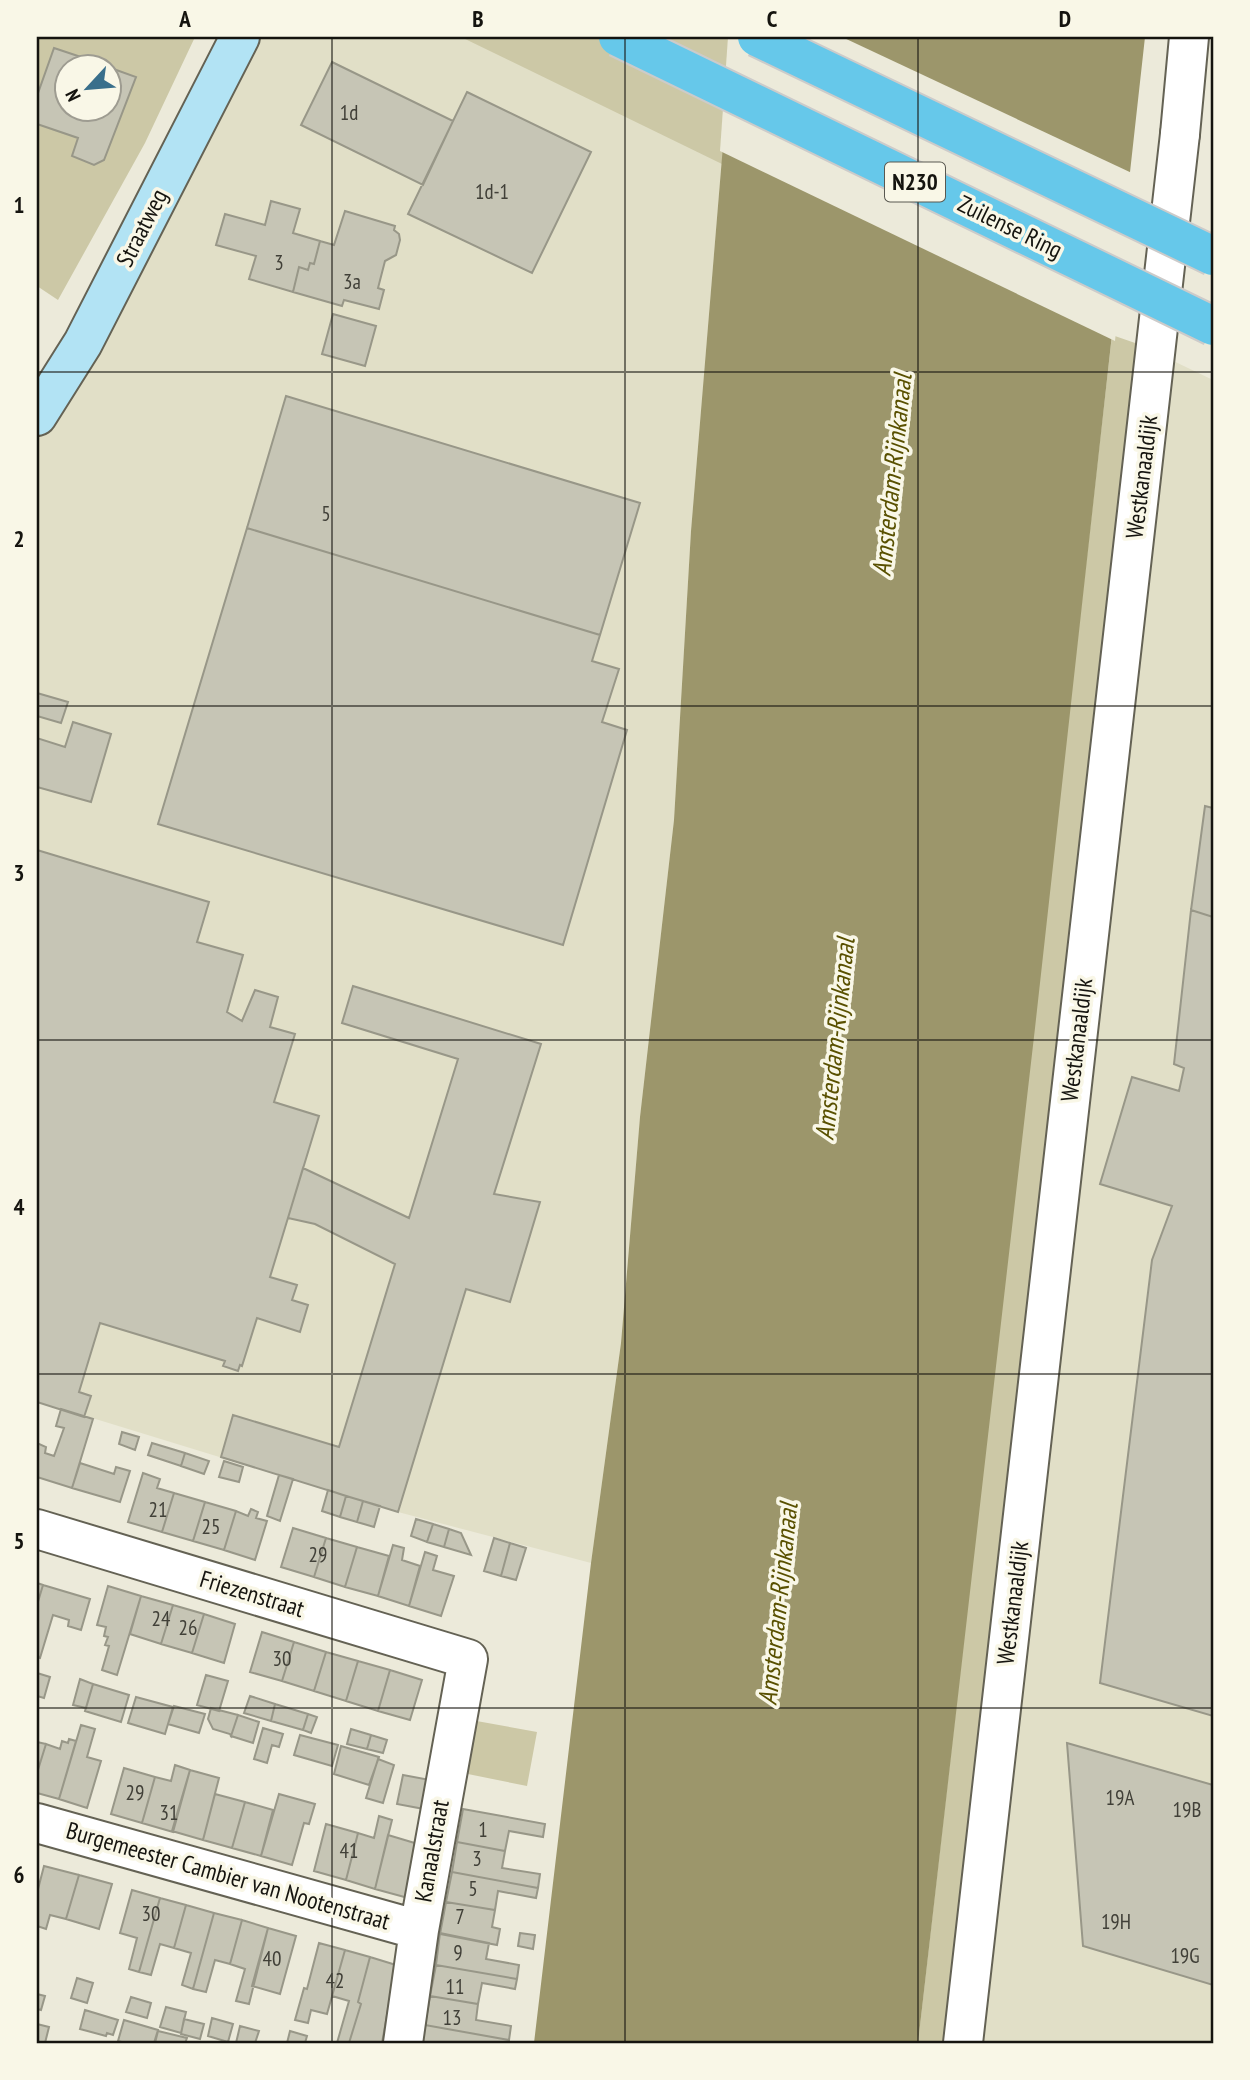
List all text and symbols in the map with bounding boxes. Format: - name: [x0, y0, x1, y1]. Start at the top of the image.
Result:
- text: A: [178, 4, 191, 33]
- text: B: [472, 4, 484, 33]
- text: C: [767, 4, 778, 33]
- text: D: [1059, 4, 1071, 33]
- north arrow: [52, 52, 122, 122]
- text: N: [60, 86, 86, 105]
- house number: 1d: [340, 99, 358, 126]
- road number: N230: [885, 162, 945, 202]
- house number: 1d-1: [475, 178, 509, 205]
- street label: Straatweg: [109, 184, 174, 272]
- street label: Zuilense Ring: [953, 188, 1068, 265]
- text: 1: [14, 190, 25, 219]
- house number: 3: [274, 249, 284, 276]
- house number: 3a: [343, 268, 361, 295]
- water label: Amsterdam-Rijnkanaal: [864, 369, 919, 578]
- street label: Westkanaaldijk: [1119, 413, 1165, 540]
- house number: 5: [321, 500, 331, 527]
- text: 2: [14, 524, 25, 553]
- text: 3: [14, 858, 25, 887]
- water label: Amsterdam-Rijnkanaal: [807, 933, 862, 1142]
- street label: Westkanaaldijk: [1054, 976, 1100, 1103]
- text: 4: [14, 1192, 25, 1221]
- house number: 21: [149, 1496, 167, 1523]
- water label: Amsterdam-Rijnkanaal: [750, 1498, 805, 1707]
- house number: 25: [202, 1513, 220, 1540]
- text: 5: [14, 1526, 25, 1555]
- street label: Westkanaaldijk: [990, 1539, 1036, 1666]
- house number: 29: [309, 1541, 327, 1568]
- street label: Friezenstraat: [196, 1563, 308, 1624]
- house number: 24: [152, 1605, 171, 1632]
- house number: 26: [179, 1614, 197, 1641]
- house number: 30: [273, 1645, 291, 1672]
- house number: 29: [126, 1779, 144, 1806]
- house number: 19A: [1106, 1784, 1134, 1811]
- house number: 19B: [1173, 1796, 1201, 1823]
- street label: Kanaalstraat: [407, 1797, 456, 1904]
- house number: 31: [160, 1799, 178, 1826]
- street label: Burgemeester Cambier van Nootenstraat: [63, 1814, 394, 1937]
- house number: 1: [478, 1816, 488, 1843]
- house number: 41: [340, 1837, 358, 1864]
- house number: 3: [472, 1845, 482, 1872]
- text: 6: [14, 1860, 25, 1889]
- house number: 5: [468, 1875, 478, 1902]
- house number: 30: [142, 1900, 160, 1927]
- house number: 7: [455, 1903, 465, 1930]
- house number: 19H: [1101, 1908, 1131, 1935]
- house number: 9: [453, 1939, 463, 1966]
- house number: 19G: [1170, 1942, 1200, 1969]
- house number: 40: [263, 1945, 281, 1972]
- house number: 42: [326, 1967, 344, 1994]
- house number: 11: [446, 1973, 464, 2000]
- house number: 13: [443, 2004, 461, 2031]

